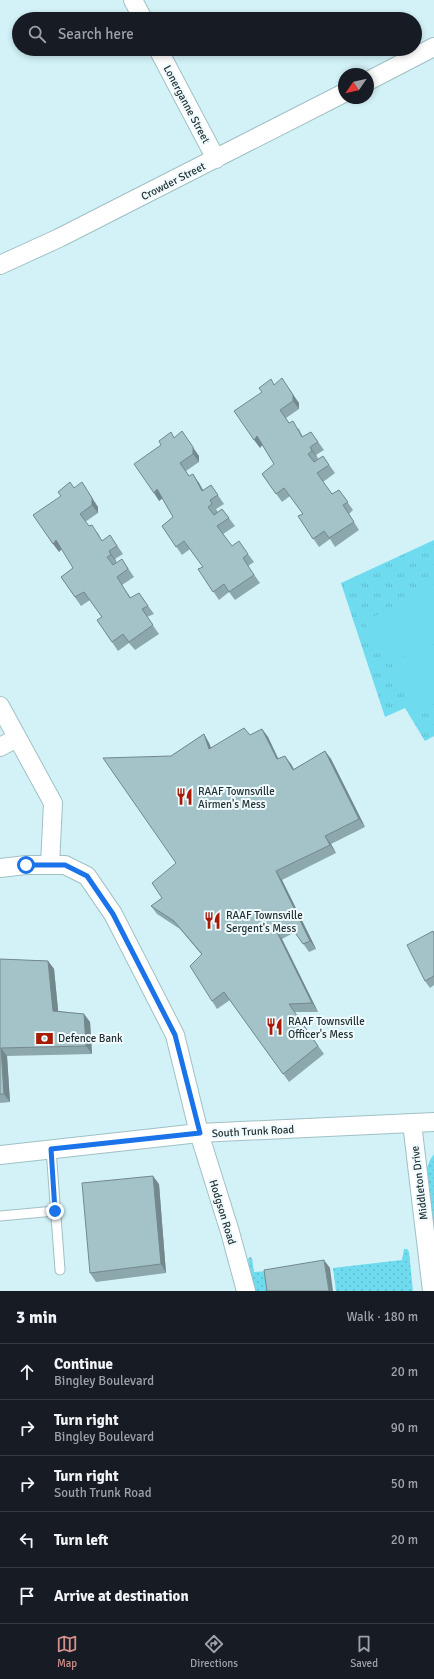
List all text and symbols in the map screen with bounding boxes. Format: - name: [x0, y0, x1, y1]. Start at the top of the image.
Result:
- search box: [12, 12, 422, 56]
- icon: search: [26, 23, 48, 45]
- text: Search here: [58, 25, 134, 43]
- street label: Lonerganne Street: [160, 63, 213, 146]
- north arrow: [338, 68, 374, 104]
- street label: Crowder Street: [139, 160, 208, 203]
- place label: RAAF Townsville Airmen's Mess: [198, 785, 275, 811]
- restaurant icon: RAAF Townsville Airmen's Mess: [175, 787, 195, 807]
- route start: [17, 856, 35, 874]
- place label: RAAF Townsville Sergent's Mess: [226, 909, 303, 935]
- restaurant icon: RAAF Townsville Sergent's Mess: [203, 911, 223, 931]
- place label: RAAF Townsville Officer's Mess: [288, 1015, 365, 1041]
- restaurant icon: RAAF Townsville Officer's Mess: [265, 1017, 285, 1037]
- bank icon: Defence Bank: [35, 1028, 55, 1048]
- place label: Defence Bank: [58, 1032, 123, 1045]
- street label: South Trunk Road: [211, 1123, 295, 1140]
- street label: Middleton Drive: [408, 1145, 430, 1221]
- street label: Hodgson Road: [206, 1178, 239, 1246]
- route end: [46, 1202, 64, 1220]
- text: 3 min: [16, 1307, 57, 1328]
- text: Walk · 180 m: [347, 1309, 418, 1325]
- text: Continue: [54, 1355, 113, 1373]
- icon: ahead: [16, 1361, 38, 1383]
- text: 20 m: [391, 1364, 418, 1380]
- text: Bingley Boulevard: [54, 1373, 154, 1389]
- text: Turn right: [54, 1411, 119, 1429]
- icon: right: [16, 1417, 38, 1439]
- text: 90 m: [391, 1420, 418, 1436]
- text: Bingley Boulevard: [54, 1429, 154, 1445]
- text: Turn right: [54, 1467, 119, 1485]
- icon: right: [16, 1473, 38, 1495]
- text: 50 m: [391, 1476, 418, 1492]
- text: South Trunk Road: [54, 1485, 152, 1501]
- icon: left: [16, 1529, 38, 1551]
- text: Turn left: [54, 1531, 108, 1549]
- text: 20 m: [391, 1532, 418, 1548]
- icon: arrive: [16, 1585, 38, 1607]
- text: Arrive at destination: [54, 1587, 189, 1605]
- tab: Map: [56, 1633, 78, 1670]
- tab: Directions: [190, 1633, 238, 1670]
- tab: Saved: [350, 1633, 378, 1670]

